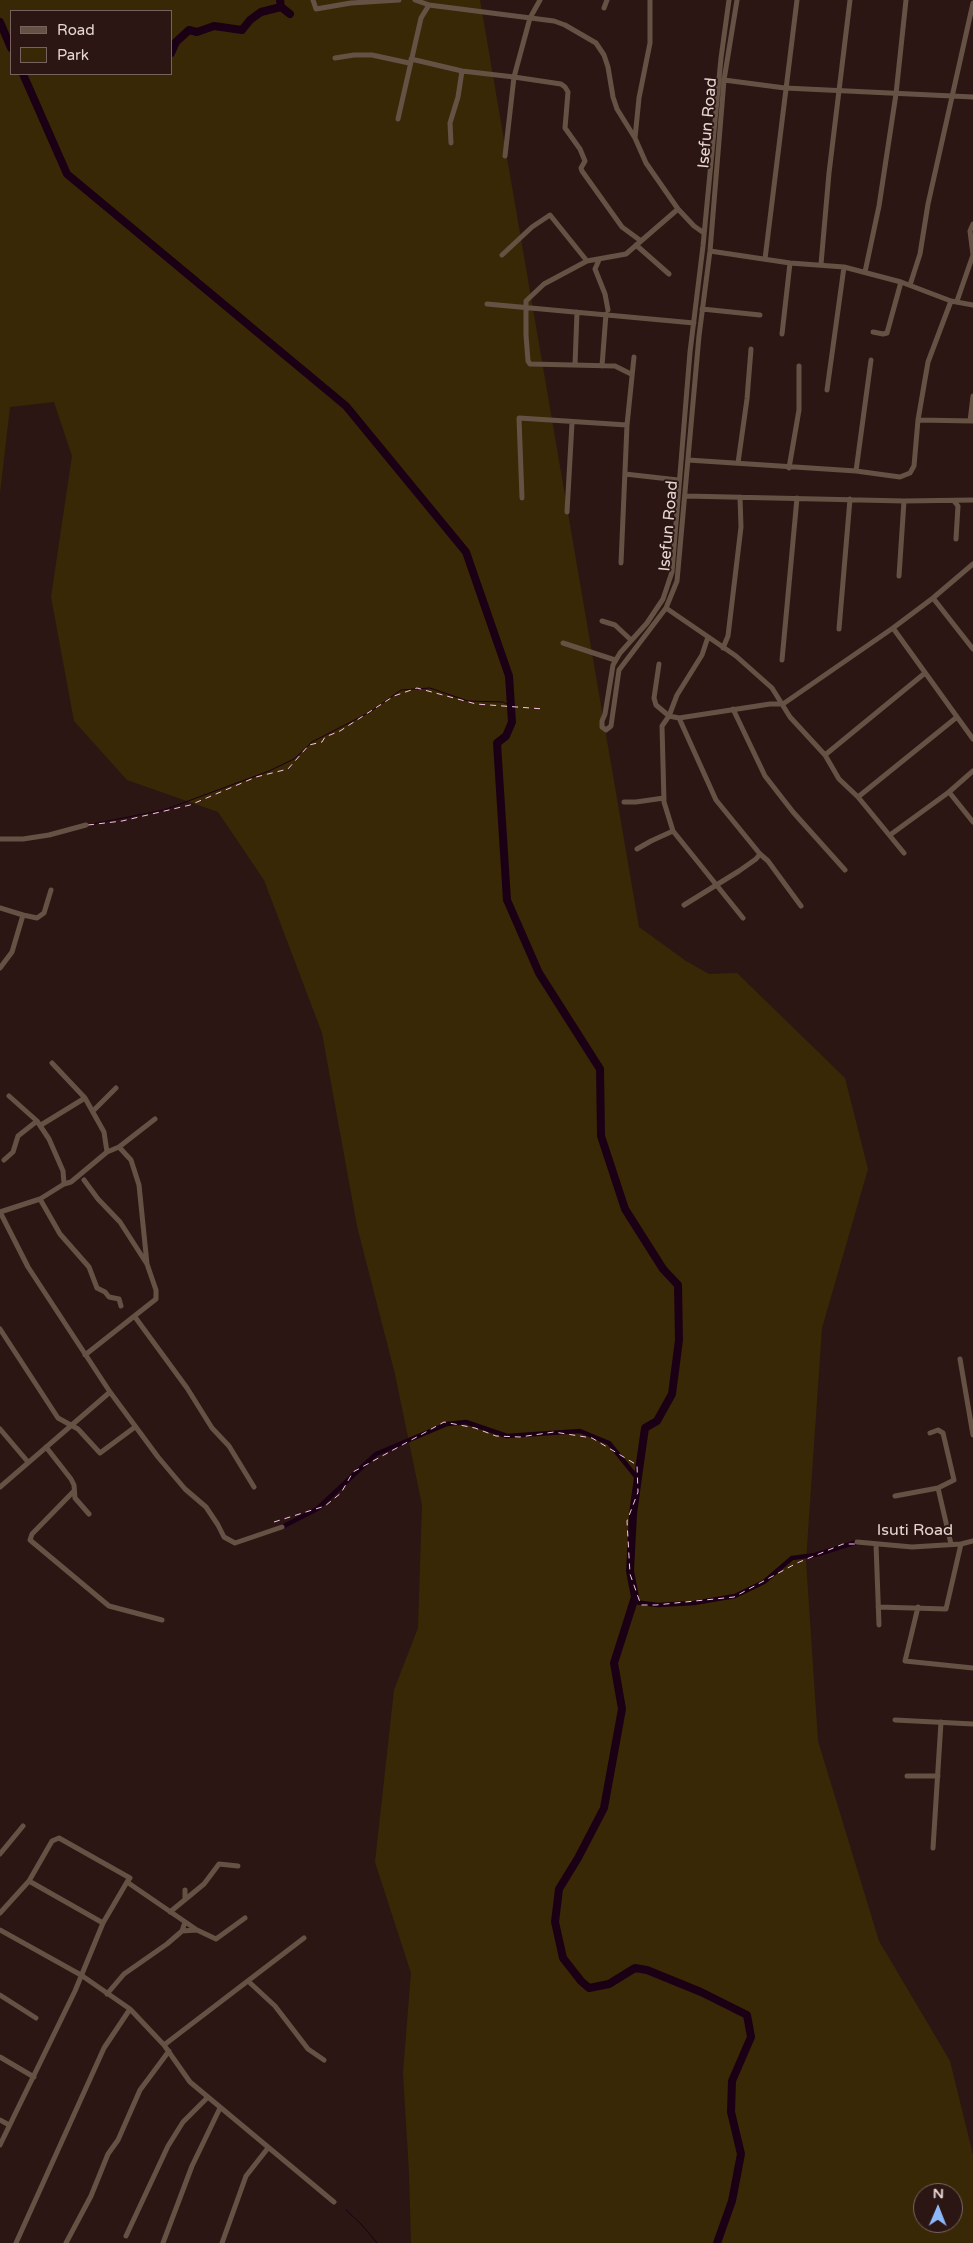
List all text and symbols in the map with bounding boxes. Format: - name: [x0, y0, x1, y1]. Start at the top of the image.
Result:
- legend: [10, 10, 172, 75]
- text: Road: [57, 21, 95, 39]
- text: Park: [57, 46, 89, 64]
- street label: Isefun Road: [694, 77, 722, 169]
- street label: Isefun Road: [655, 480, 683, 572]
- street label: Isuti Road: [877, 1521, 953, 1541]
- north arrow: [913, 2183, 963, 2233]
- text: N: [932, 2185, 944, 2202]

